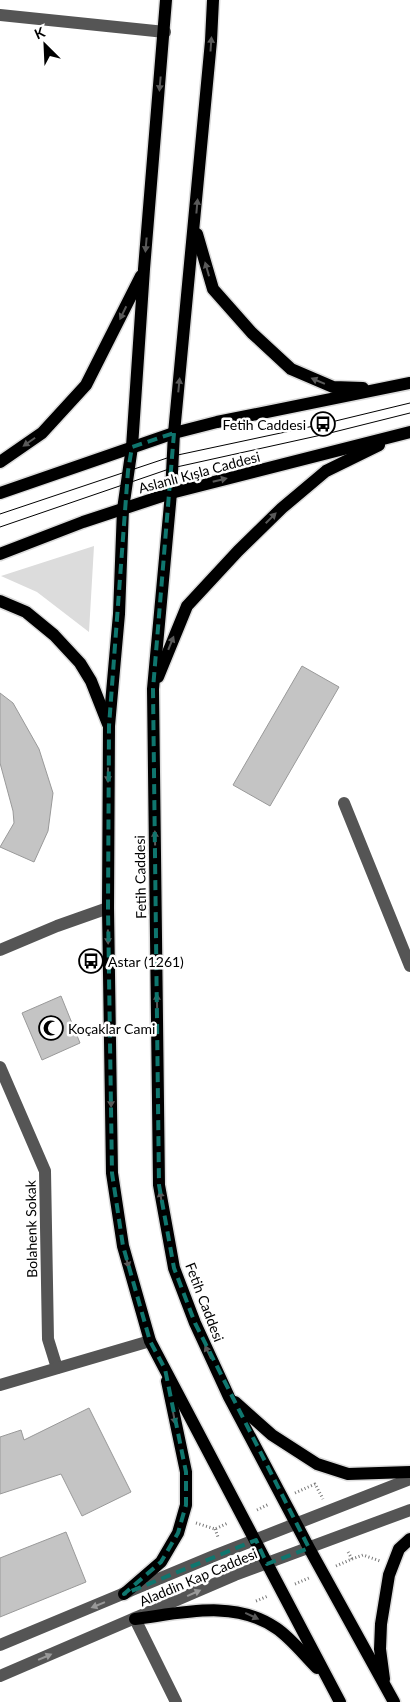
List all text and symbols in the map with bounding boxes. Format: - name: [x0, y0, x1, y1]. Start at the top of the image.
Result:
- north arrow: [20, 20, 70, 70]
- text: K: [32, 23, 48, 42]
- one-way arrow: [207, 35, 215, 51]
- one-way arrow: [156, 76, 164, 92]
- one-way arrow: [193, 197, 201, 213]
- one-way arrow: [142, 238, 150, 254]
- one-way arrow: [203, 261, 211, 276]
- one-way arrow: [119, 305, 127, 320]
- one-way arrow: [175, 376, 183, 392]
- one-way arrow: [311, 376, 325, 384]
- bus stop icon: Fetih Caddesi: [310, 411, 336, 437]
- place label: Fetih Caddesi: [223, 416, 306, 433]
- one-way arrow: [22, 437, 35, 447]
- street label: Aslanlı Kışla Caddesi: [136, 448, 262, 496]
- one-way arrow: [212, 476, 227, 484]
- one-way arrow: [265, 512, 277, 524]
- one-way arrow: [168, 636, 176, 651]
- one-way arrow: [104, 767, 112, 783]
- one-way arrow: [151, 830, 159, 846]
- street label: Fetih Caddesi: [131, 835, 149, 919]
- one-way arrow: [104, 929, 112, 945]
- bus stop icon: Astar (1261): [78, 948, 104, 974]
- place label: Astar (1261): [108, 953, 184, 970]
- one-way arrow: [153, 992, 161, 1008]
- mosque icon: Koçaklar Cami: [38, 1015, 64, 1041]
- place label: Koçaklar Cami: [68, 1020, 155, 1037]
- one-way arrow: [107, 1092, 115, 1108]
- street label: Bolahenk Sokak: [22, 1179, 40, 1278]
- one-way arrow: [157, 1189, 165, 1205]
- one-way arrow: [123, 1253, 131, 1268]
- street label: Fetih Caddesi: [182, 1260, 228, 1344]
- one-way arrow: [204, 1345, 212, 1359]
- one-way arrow: [171, 1409, 179, 1425]
- street label: Aladdin Kap Caddesi: [136, 1544, 260, 1610]
- one-way arrow: [187, 1589, 201, 1597]
- one-way arrow: [90, 1602, 105, 1609]
- one-way arrow: [245, 1613, 259, 1621]
- one-way arrow: [38, 1653, 53, 1661]

